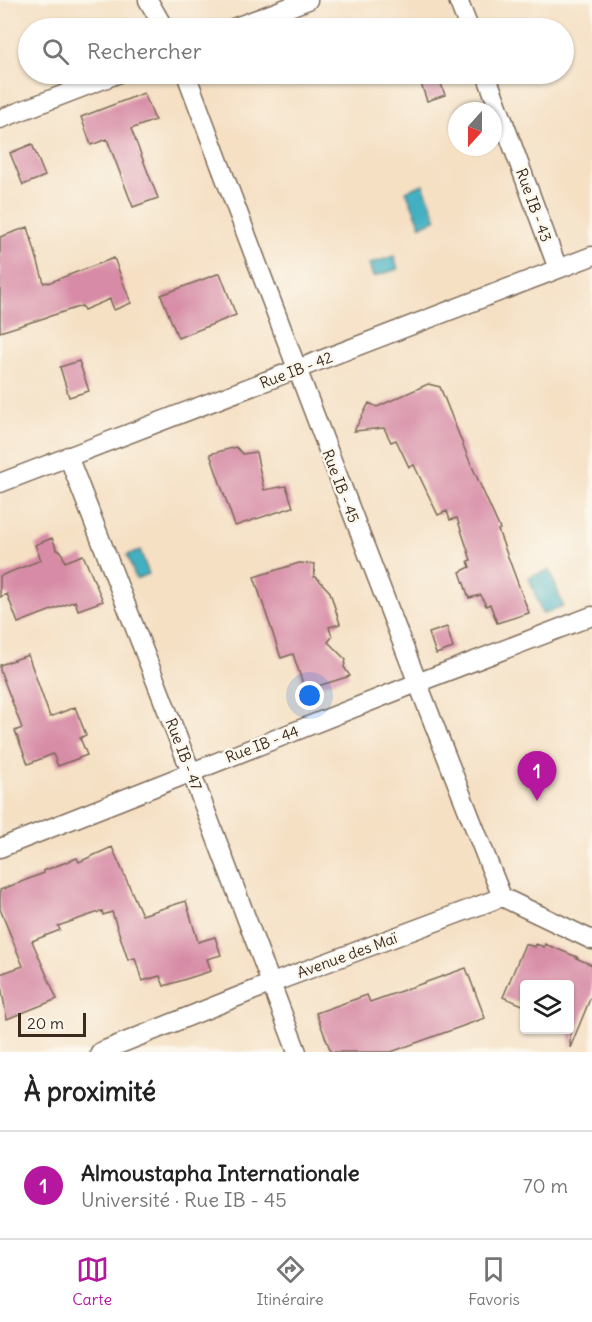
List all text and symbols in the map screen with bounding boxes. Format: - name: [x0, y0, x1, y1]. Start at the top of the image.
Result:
- search box: [18, 18, 574, 84]
- icon: search: [39, 35, 72, 68]
- text: Rechercher: [87, 37, 202, 65]
- north arrow: [448, 102, 502, 156]
- street label: Rue IB - 43: [512, 166, 556, 244]
- street label: Rue IB - 42: [257, 347, 335, 393]
- street label: Rue IB - 45: [318, 447, 364, 525]
- your location: [295, 681, 324, 710]
- street label: Rue IB - 47: [162, 715, 206, 793]
- street label: Rue IB - 44: [223, 721, 302, 767]
- pin: 1: [518, 752, 556, 801]
- street label: Avenue des Maï: [294, 928, 400, 982]
- map controls: [520, 980, 574, 1034]
- button: layers: [520, 980, 574, 1034]
- scale bar: [18, 1010, 86, 1038]
- text: 20 m: [27, 1013, 64, 1033]
- text: À proximité: [24, 1075, 156, 1108]
- text: Almoustapha Internationale: [81, 1159, 360, 1187]
- text: 1: [40, 1173, 47, 1198]
- text: 70 m: [523, 1173, 568, 1198]
- text: Université · Rue IB - 45: [81, 1187, 287, 1212]
- tab: Carte: [72, 1253, 112, 1309]
- tab: Itinéraire: [257, 1253, 324, 1309]
- tab: Favoris: [468, 1253, 520, 1309]

